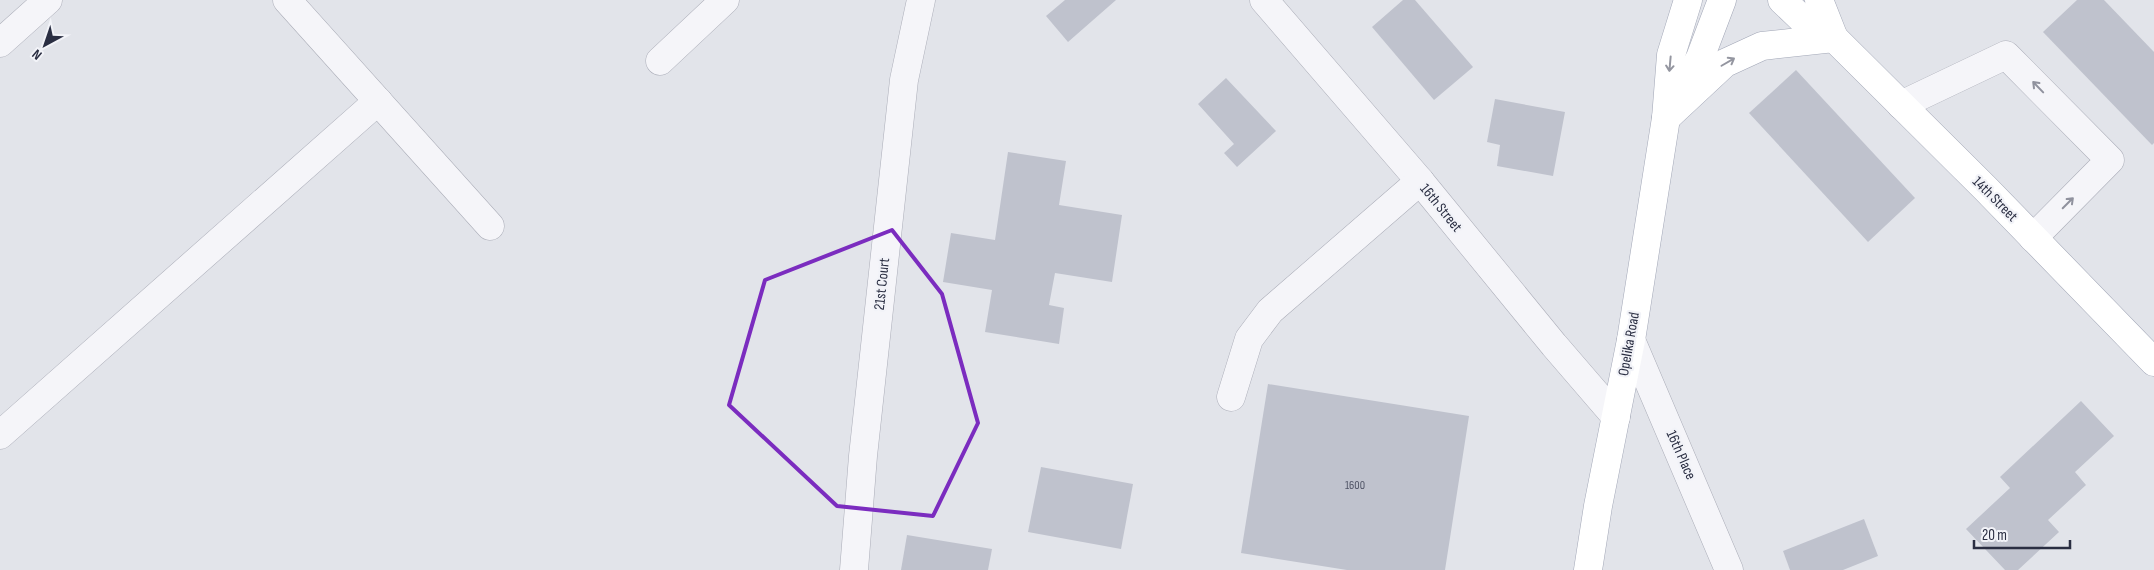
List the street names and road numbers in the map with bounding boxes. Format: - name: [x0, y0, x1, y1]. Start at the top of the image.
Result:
- street label: 14th Street: [1968, 172, 2022, 226]
- street label: 16th Street: [1416, 180, 1467, 236]
- street label: 21st Court: [870, 256, 894, 311]
- street label: Opelika Road: [1614, 311, 1644, 377]
- street label: 16th Place: [1662, 427, 1700, 483]

